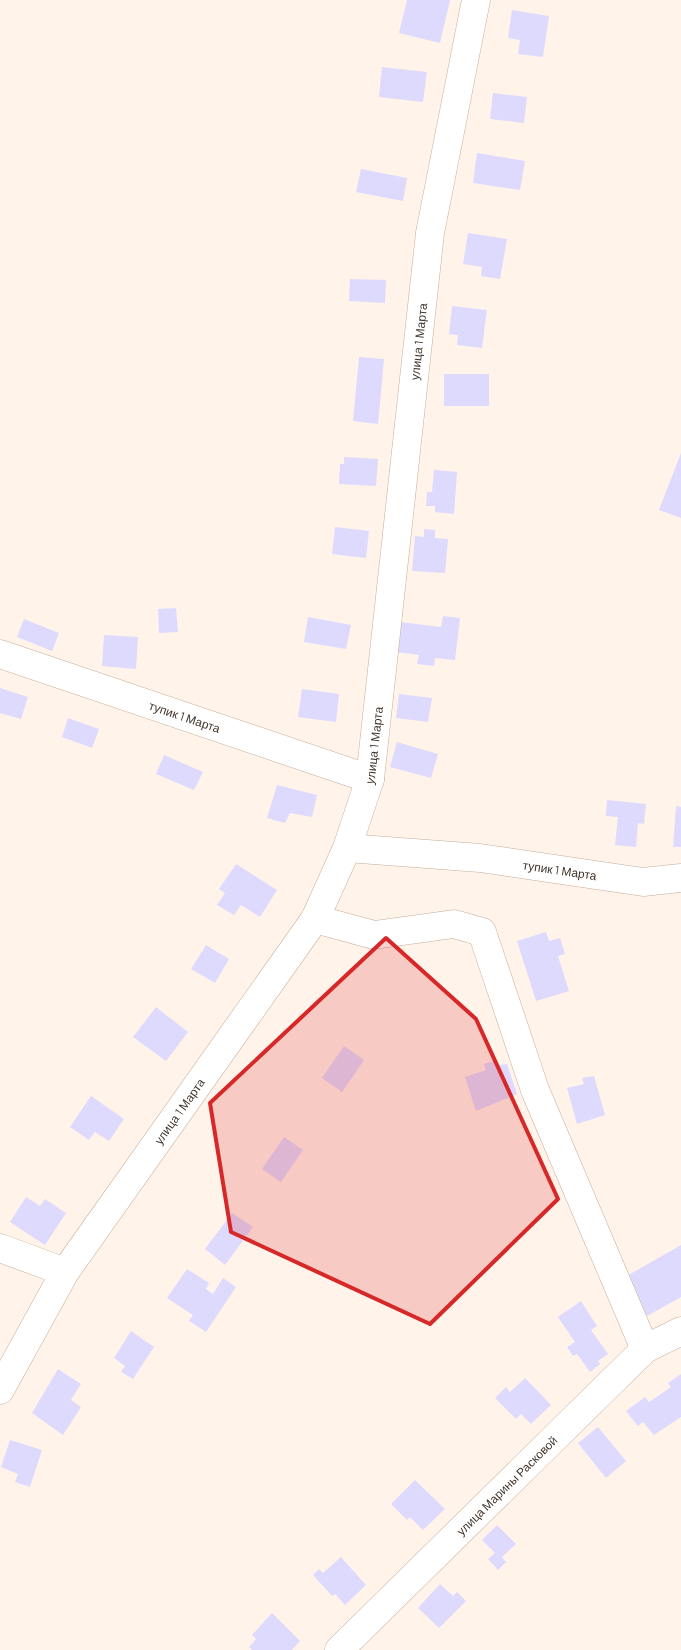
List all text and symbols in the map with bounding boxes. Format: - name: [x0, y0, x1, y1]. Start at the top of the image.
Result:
- street label: улица 1 Марта: [407, 302, 429, 381]
- street label: тупик 1 Марта: [147, 698, 223, 735]
- street label: улица 1 Марта: [362, 706, 385, 786]
- street label: тупик 1 Марта: [522, 857, 598, 882]
- street label: улица 1 Марта: [151, 1075, 207, 1147]
- street label: улица Марины Расковой: [453, 1433, 560, 1538]

